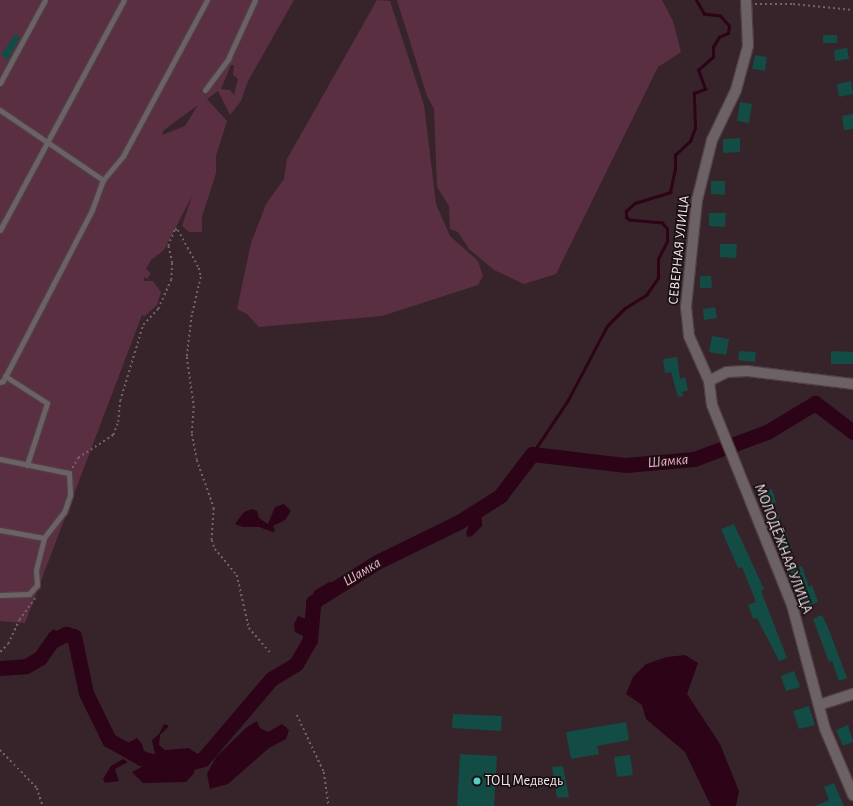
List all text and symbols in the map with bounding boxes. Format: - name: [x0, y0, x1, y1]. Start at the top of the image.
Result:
- street label: СЕВЕРНАЯ УЛИЦА: [665, 194, 693, 306]
- water label: Шамка: [647, 450, 689, 472]
- street label: МОЛОДЁЖНАЯ УЛИЦА: [750, 482, 816, 616]
- water label: Шамка: [340, 554, 384, 590]
- place label: ТОЦ Медведь: [485, 773, 563, 789]
- marker: ТОЦ Медведь: [472, 776, 482, 786]

